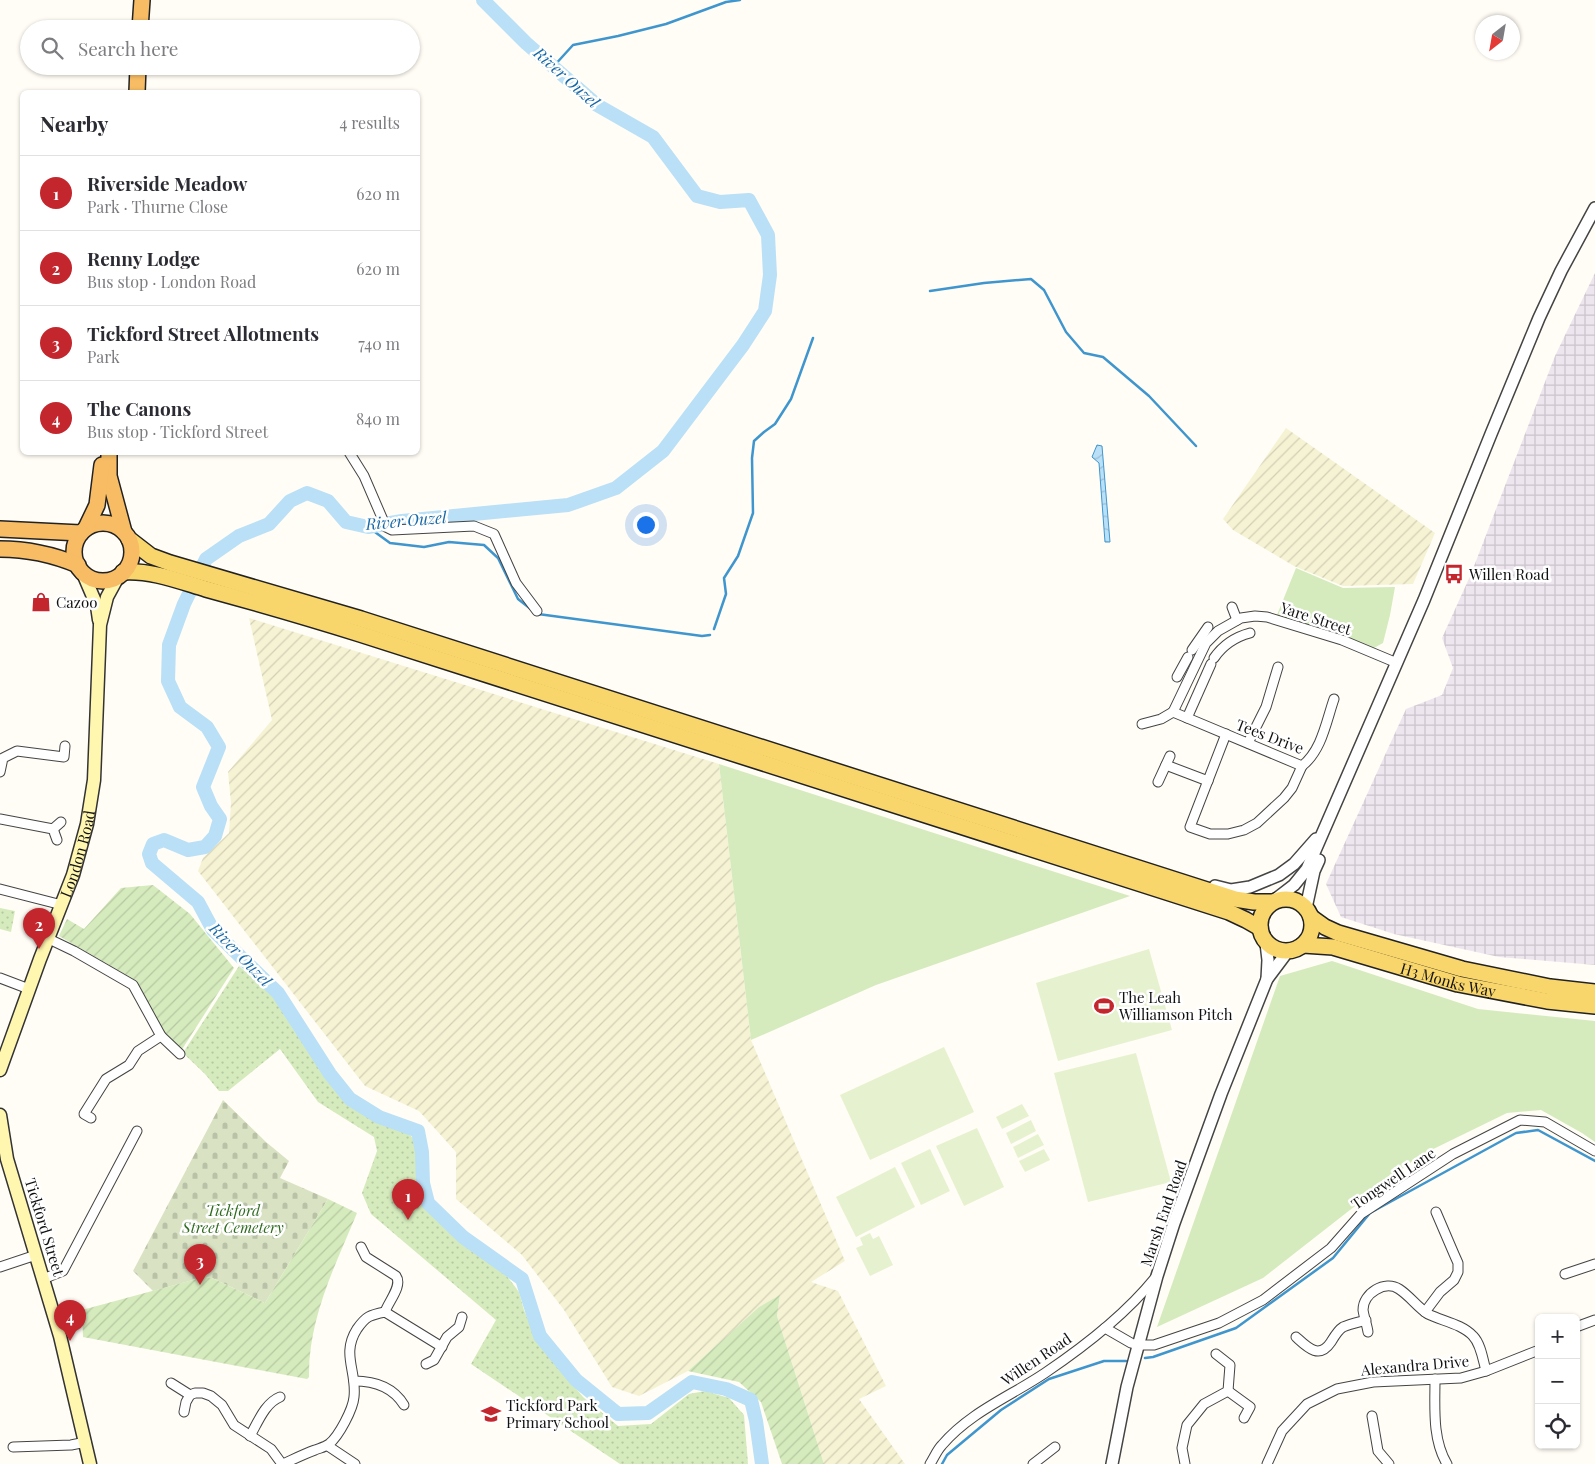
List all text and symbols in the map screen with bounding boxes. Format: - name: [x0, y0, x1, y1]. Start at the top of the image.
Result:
- north arrow: [1475, 15, 1520, 60]
- search box: [20, 20, 420, 75]
- icon: search: [38, 34, 66, 62]
- text: Search here: [78, 35, 178, 61]
- water label: River Ouzel: [529, 41, 604, 112]
- text: Nearby: [40, 109, 109, 137]
- text: 4 results: [339, 112, 400, 133]
- text: Riverside Meadow: [87, 170, 247, 196]
- text: 1: [53, 183, 59, 204]
- text: 620 m: [356, 183, 400, 204]
- text: Park · Thurne Close: [87, 196, 228, 217]
- text: Renny Lodge: [87, 245, 200, 271]
- text: 2: [52, 258, 60, 279]
- text: 620 m: [356, 258, 400, 279]
- text: Bus stop · London Road: [87, 271, 256, 292]
- text: Tickford Street Allotments: [87, 320, 319, 346]
- text: 3: [52, 333, 60, 354]
- text: 740 m: [358, 333, 400, 354]
- text: Park: [87, 346, 120, 367]
- text: The Canons: [87, 395, 191, 421]
- text: 4: [52, 408, 60, 429]
- text: 840 m: [356, 408, 400, 429]
- text: Bus stop · Tickford Street: [87, 421, 268, 442]
- water label: River Ouzel: [364, 506, 448, 534]
- your location: [633, 512, 659, 538]
- bus stop icon: Willen Road: [1443, 563, 1465, 585]
- place label: Willen Road: [1468, 564, 1550, 584]
- shop icon: Cazoo: [30, 591, 52, 613]
- place label: Cazoo: [56, 592, 97, 612]
- street label: Yare Street: [1277, 597, 1355, 639]
- street label: Tees Drive: [1233, 714, 1307, 758]
- street label: London Road: [55, 809, 99, 900]
- pin: 2: [23, 908, 55, 949]
- water label: River Ouzel: [205, 917, 277, 991]
- street label: H3 Monks Way: [1398, 958, 1498, 1001]
- place label: The Leah Williamson Pitch: [1118, 987, 1233, 1024]
- sports icon: The Leah Williamson Pitch: [1093, 995, 1115, 1017]
- street label: Tongwell Lane: [1347, 1142, 1439, 1214]
- street label: Marsh End Road: [1135, 1157, 1191, 1269]
- street label: Tickford Street: [21, 1176, 70, 1279]
- pin: 1: [392, 1179, 424, 1220]
- park label: Tickford Street Cemetery: [181, 1200, 284, 1237]
- pin: 3: [184, 1244, 216, 1285]
- pin: 4: [54, 1300, 86, 1341]
- map controls: [1535, 1314, 1580, 1449]
- button: +: [1535, 1314, 1580, 1359]
- street label: Willen Road: [996, 1328, 1075, 1390]
- street label: Alexandra Drive: [1359, 1350, 1470, 1380]
- button: −: [1535, 1359, 1580, 1404]
- place label: Tickford Park Primary School: [506, 1395, 609, 1432]
- school or university icon: Tickford Park Primary School: [480, 1403, 502, 1425]
- button: locate: [1535, 1404, 1580, 1449]

